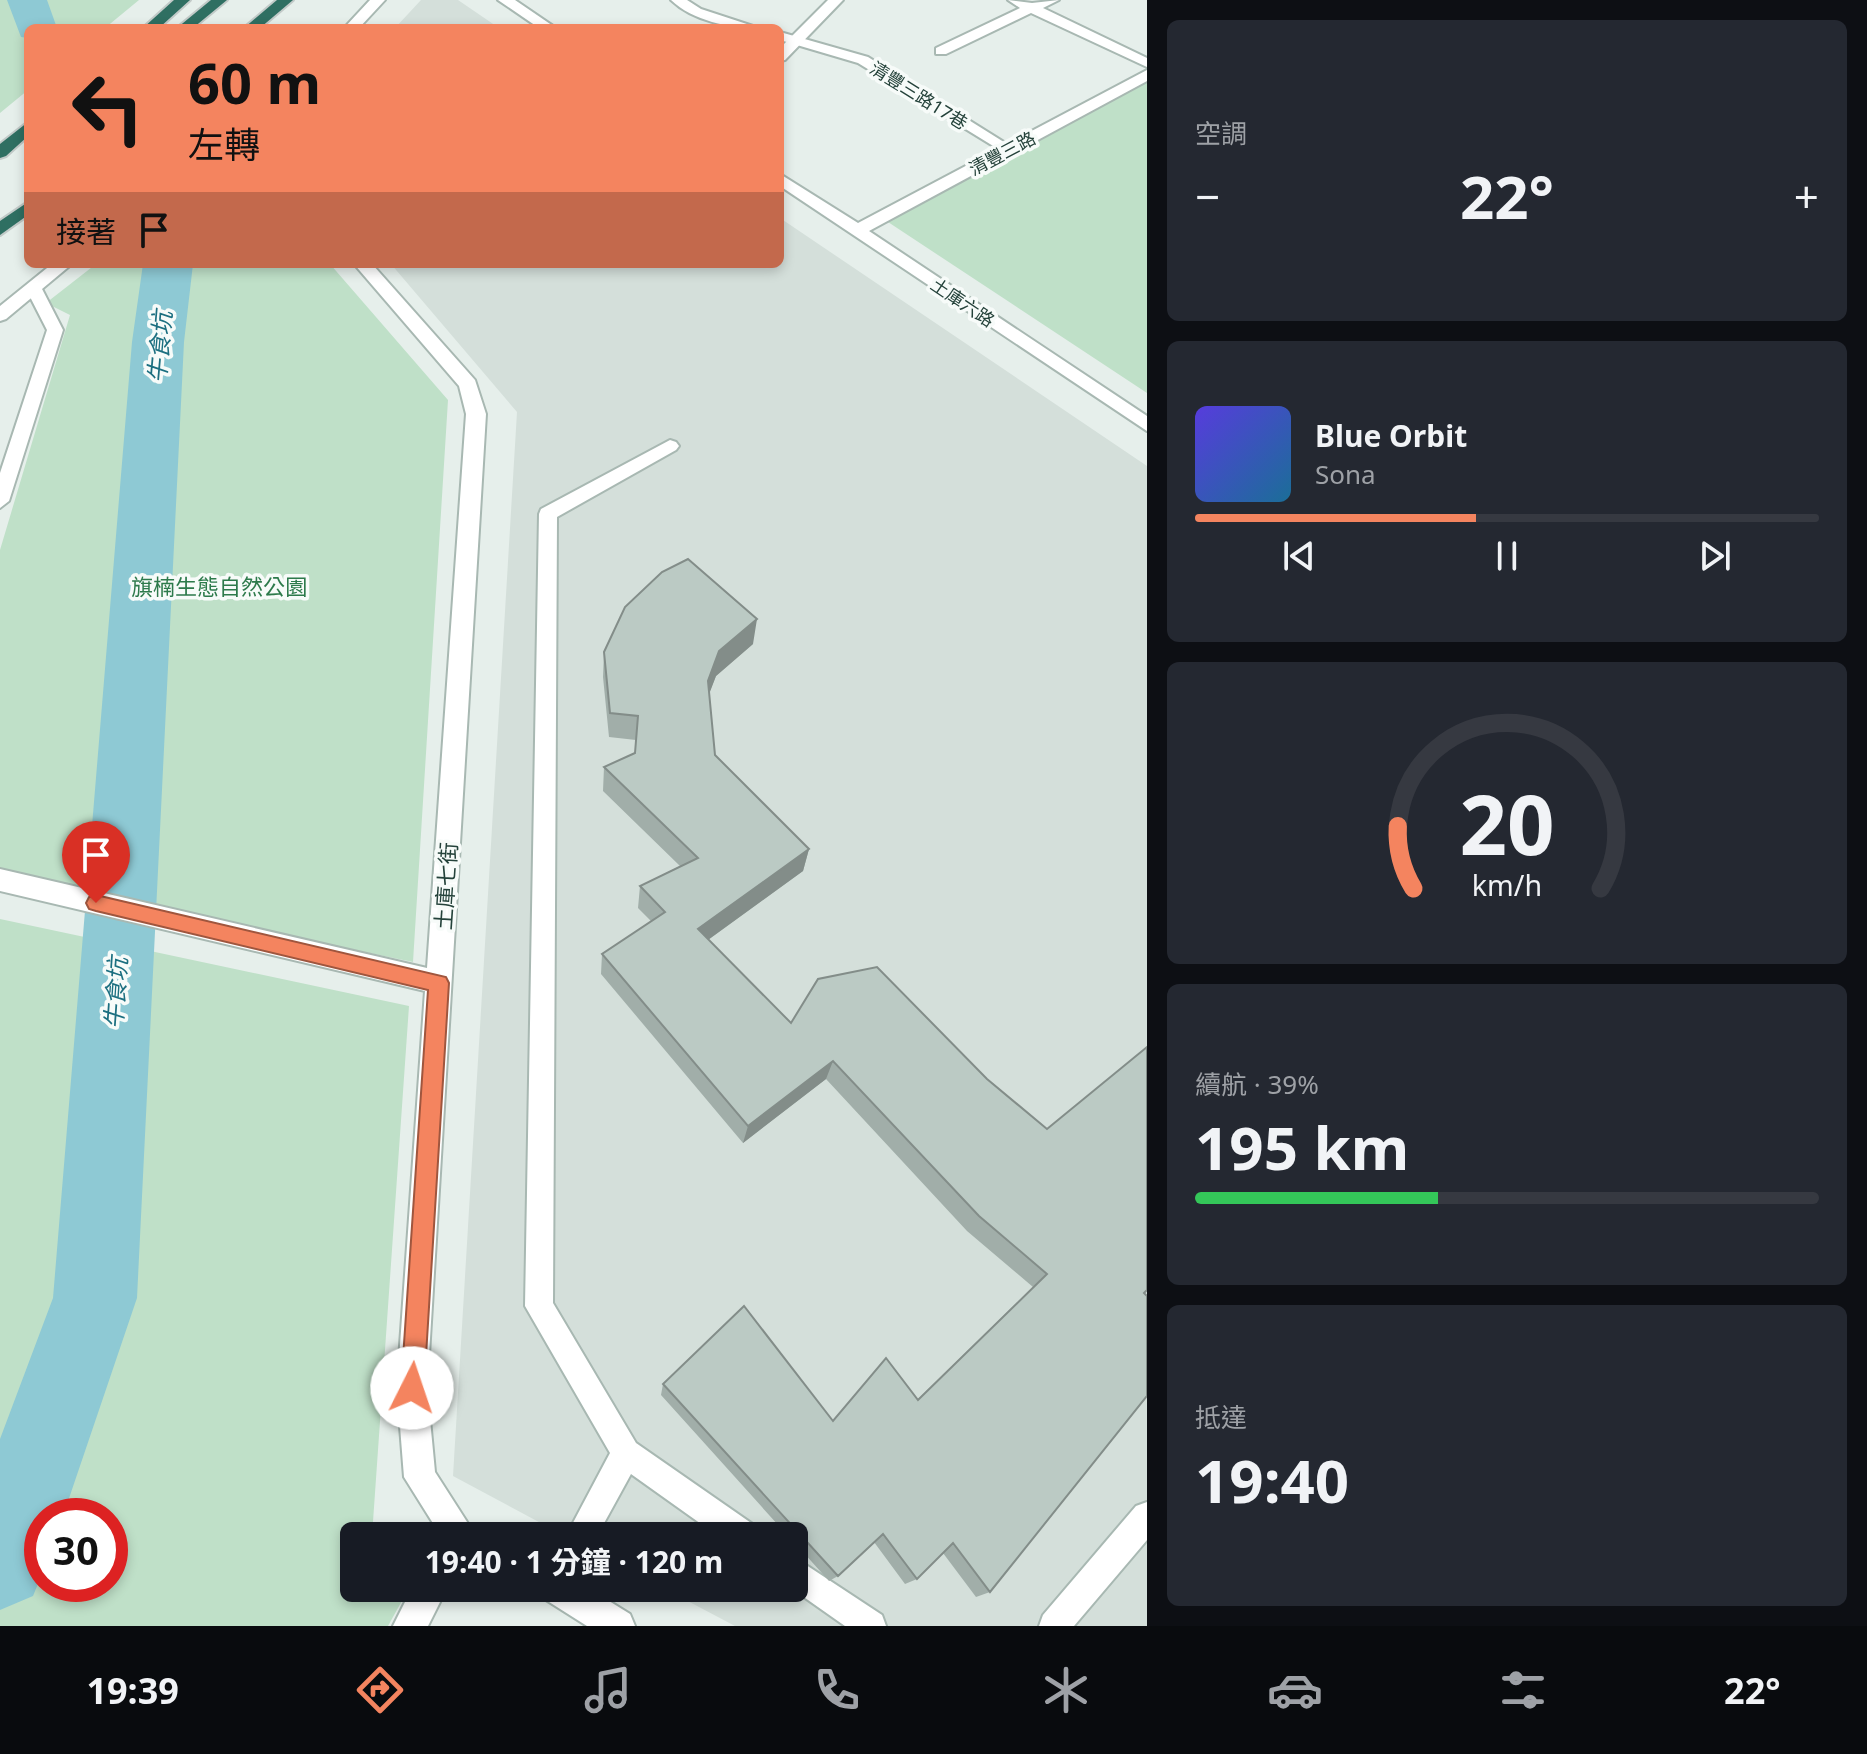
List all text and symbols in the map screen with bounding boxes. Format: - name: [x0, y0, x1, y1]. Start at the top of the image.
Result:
- text: 60 m: [188, 44, 321, 120]
- icon: left: [56, 56, 160, 160]
- street label: 清豐三路17巷: [866, 56, 972, 134]
- text: 空調: [1195, 115, 1247, 151]
- text: 左轉: [188, 120, 260, 169]
- street label: 清豐三路: [965, 126, 1039, 180]
- text: 22°: [1460, 155, 1554, 237]
- text: −: [1195, 166, 1220, 226]
- text: +: [1794, 166, 1819, 226]
- icon: arrive: [132, 208, 176, 252]
- text: 接著: [56, 211, 116, 252]
- street label: 土庫六路: [926, 272, 1000, 332]
- water label: 牛食坑: [139, 307, 179, 384]
- text: Blue Orbit: [1315, 415, 1467, 456]
- text: Sona: [1315, 456, 1376, 492]
- icon: previous: [1277, 534, 1321, 578]
- icon: pause: [1485, 534, 1529, 578]
- icon: next: [1693, 534, 1737, 578]
- park label: 旗楠生態自然公園: [131, 571, 307, 601]
- text: 20: [1459, 766, 1555, 879]
- pin: [62, 821, 130, 903]
- icon: arrive: [74, 833, 118, 877]
- street label: 土庫七街: [427, 841, 463, 931]
- text: km/h: [1472, 865, 1542, 904]
- water label: 牛食坑: [96, 953, 134, 1030]
- text: 續航 · 39%: [1195, 1066, 1319, 1102]
- text: 195 km: [1195, 1106, 1409, 1188]
- position arrow: [370, 1346, 454, 1430]
- text: 抵達: [1195, 1399, 1247, 1435]
- text: 19:40: [1195, 1439, 1349, 1521]
- speed limit sign: 30: [24, 1498, 128, 1602]
- text: 19:40 · 1 分鐘 · 120 m: [425, 1541, 723, 1582]
- icon: directions: [352, 1662, 408, 1718]
- icon: music: [580, 1662, 636, 1718]
- icon: phone: [809, 1662, 865, 1718]
- icon: climate: [1038, 1662, 1094, 1718]
- icon: car: [1267, 1662, 1323, 1718]
- icon: filters: [1495, 1662, 1551, 1718]
- text: 19:39: [86, 1666, 179, 1715]
- text: 22°: [1724, 1666, 1781, 1715]

